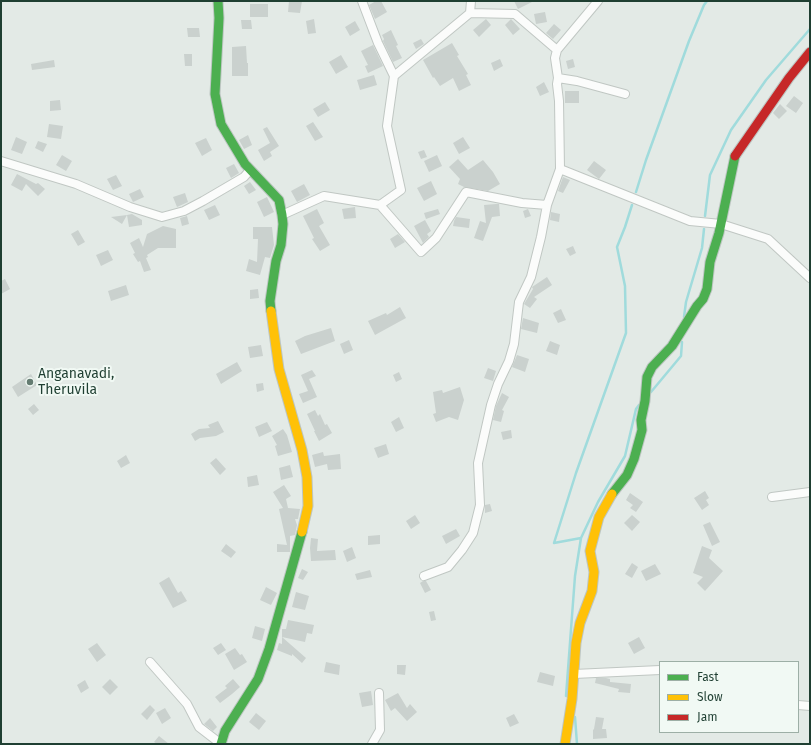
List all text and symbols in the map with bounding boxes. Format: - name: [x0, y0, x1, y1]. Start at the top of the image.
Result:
- place label: Anganavadi, Theruvila: [38, 366, 114, 398]
- marker: Anganavadi, Theruvila: [25, 377, 35, 387]
- legend: [659, 661, 799, 733]
- text: Fast: [697, 670, 719, 684]
- text: Slow: [697, 690, 723, 704]
- text: Jam: [697, 710, 717, 724]

